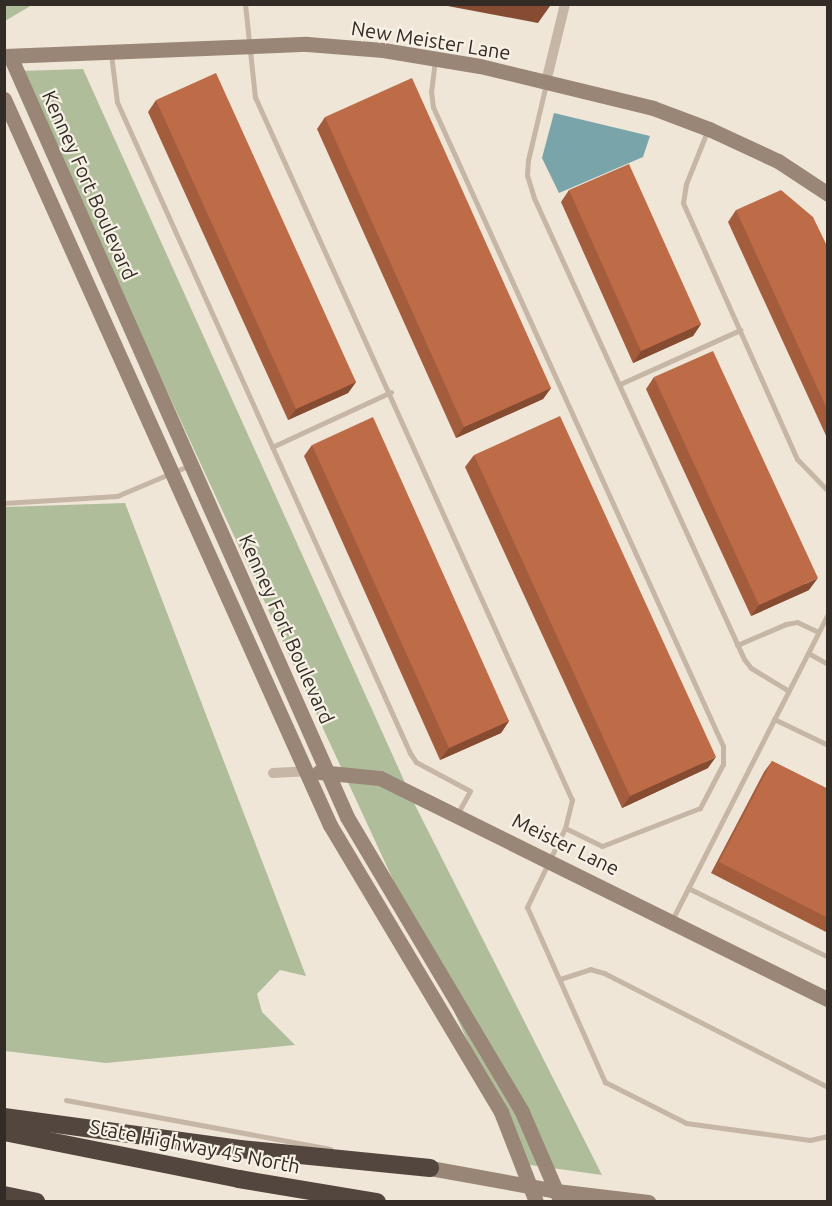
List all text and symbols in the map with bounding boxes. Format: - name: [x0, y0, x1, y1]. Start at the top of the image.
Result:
- street label: New Meister Lane: [349, 16, 513, 64]
- street label: Kenney Fort Boulevard: [37, 87, 143, 283]
- street label: Kenney Fort Boulevard: [234, 531, 340, 727]
- street label: Meister Lane: [509, 808, 623, 880]
- street label: State Highway 45 North: [88, 1114, 302, 1178]

